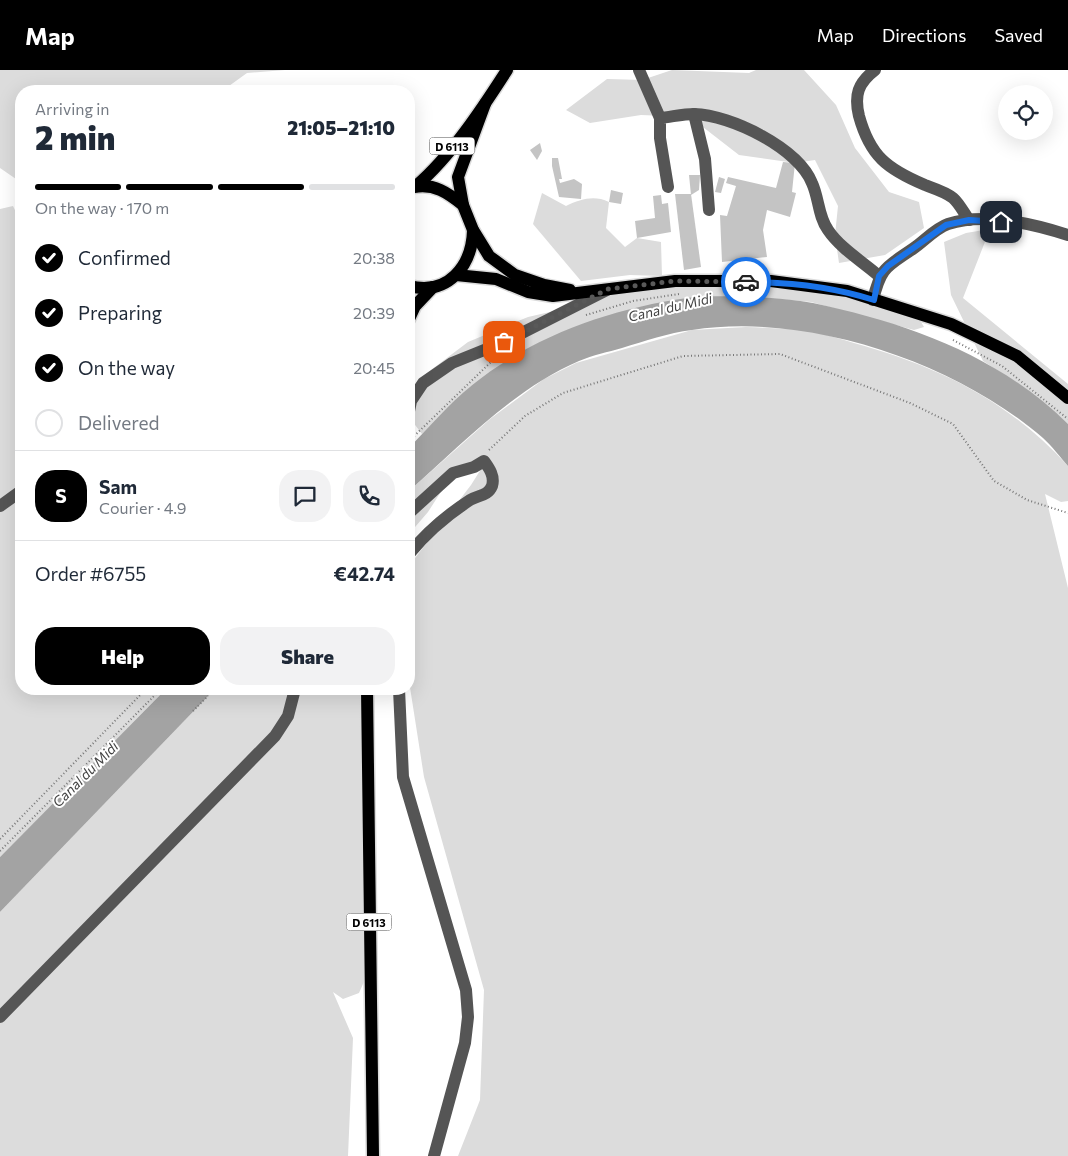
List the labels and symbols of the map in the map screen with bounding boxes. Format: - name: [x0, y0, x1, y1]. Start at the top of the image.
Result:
- road number: D 6113: [430, 138, 474, 154]
- pin: [980, 201, 1022, 243]
- courier: [721, 257, 771, 307]
- water label: Canal du Midi: [626, 289, 714, 325]
- pin: [483, 321, 525, 363]
- water label: Canal du Midi: [49, 737, 122, 810]
- road number: D 6113: [346, 914, 392, 930]

